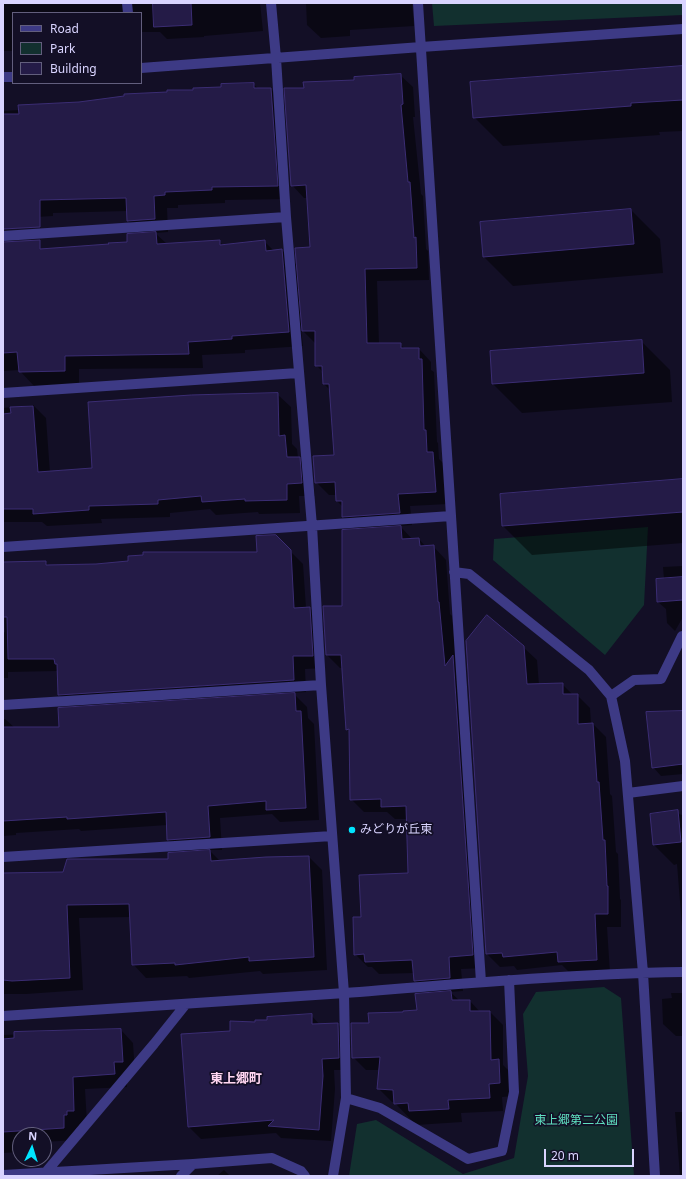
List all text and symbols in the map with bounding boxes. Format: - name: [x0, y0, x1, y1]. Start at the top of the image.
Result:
- legend: [12, 12, 142, 84]
- text: Road: [50, 20, 79, 37]
- text: Park: [50, 40, 75, 57]
- text: Building: [50, 60, 97, 77]
- place label: みどりが丘東: [360, 823, 432, 837]
- marker: みどりが丘東: [347, 825, 357, 835]
- district label: 東上郷町: [210, 1071, 262, 1087]
- park label: 東上郷第二公園: [534, 1114, 618, 1128]
- north arrow: [12, 1127, 52, 1167]
- text: N: [28, 1128, 38, 1143]
- scale bar: [546, 1141, 636, 1167]
- text: 20 m: [551, 1147, 579, 1164]

